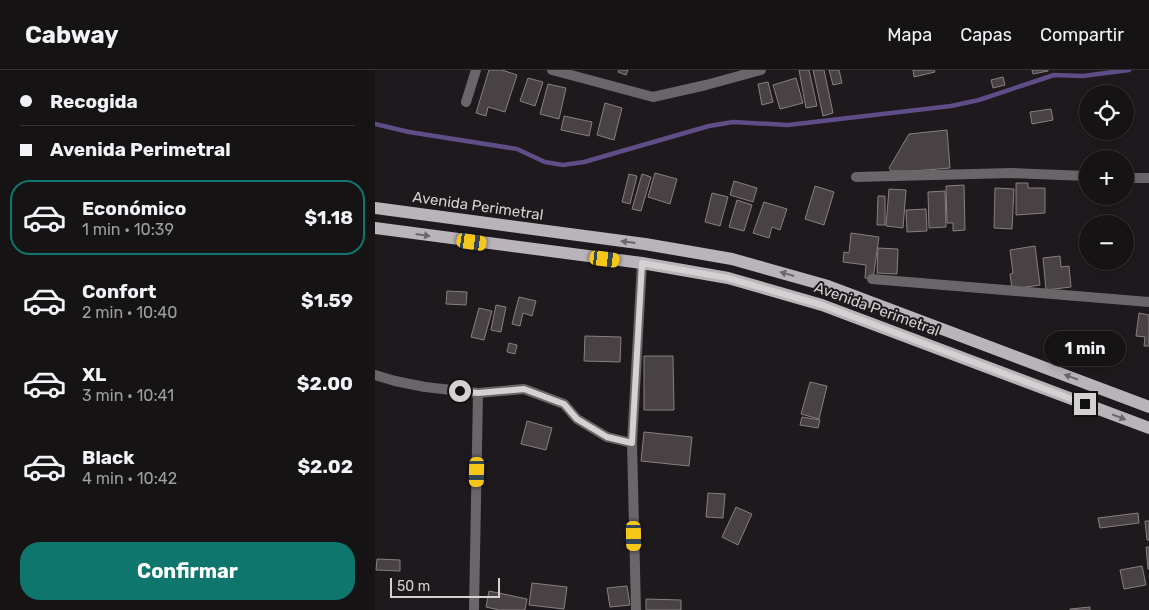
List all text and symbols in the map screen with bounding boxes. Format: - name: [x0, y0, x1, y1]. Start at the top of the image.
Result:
- text: Cabway: [25, 21, 119, 49]
- text: Mapa: [887, 24, 932, 46]
- text: Capas: [960, 24, 1012, 46]
- text: Compartir: [1040, 24, 1124, 46]
- map controls: [1079, 85, 1134, 270]
- button: locate: [1079, 85, 1134, 140]
- text: Recogida: [50, 90, 138, 113]
- text: Avenida Perimetral: [50, 138, 231, 161]
- button: +: [1079, 150, 1134, 205]
- street label: Avenida Perimetral: [411, 188, 545, 224]
- icon: car: [22, 195, 67, 240]
- text: Económico: [82, 197, 186, 220]
- text: $1.18: [304, 206, 353, 229]
- button: −: [1079, 215, 1134, 270]
- text: 1 min · 10:39: [82, 220, 174, 239]
- one-way arrow: [416, 231, 432, 239]
- car: [456, 232, 487, 252]
- one-way arrow: [619, 238, 635, 246]
- car: [589, 250, 620, 268]
- one-way arrow: [779, 270, 794, 278]
- icon: car: [22, 278, 67, 323]
- street label: Avenida Perimetral: [812, 278, 942, 340]
- text: Confort: [82, 280, 156, 303]
- text: $1.59: [301, 289, 353, 312]
- text: 2 min · 10:40: [82, 303, 177, 322]
- callout: 1 min: [1044, 332, 1126, 366]
- text: 1 min: [1065, 339, 1105, 358]
- icon: car: [22, 361, 67, 406]
- text: XL: [82, 363, 106, 386]
- text: $2.00: [297, 372, 353, 395]
- one-way arrow: [1064, 373, 1078, 381]
- route start: [449, 380, 471, 402]
- text: 3 min · 10:41: [82, 386, 174, 405]
- route end: [1074, 393, 1096, 415]
- one-way arrow: [1111, 414, 1126, 421]
- icon: car: [22, 444, 67, 489]
- text: Black: [82, 446, 134, 469]
- text: $2.02: [297, 455, 353, 478]
- car: [469, 457, 484, 487]
- text: 4 min · 10:42: [82, 469, 177, 488]
- car: [626, 521, 641, 551]
- button: Confirmar: [20, 542, 355, 600]
- scale bar: [390, 575, 500, 598]
- text: 50 m: [397, 578, 430, 595]

